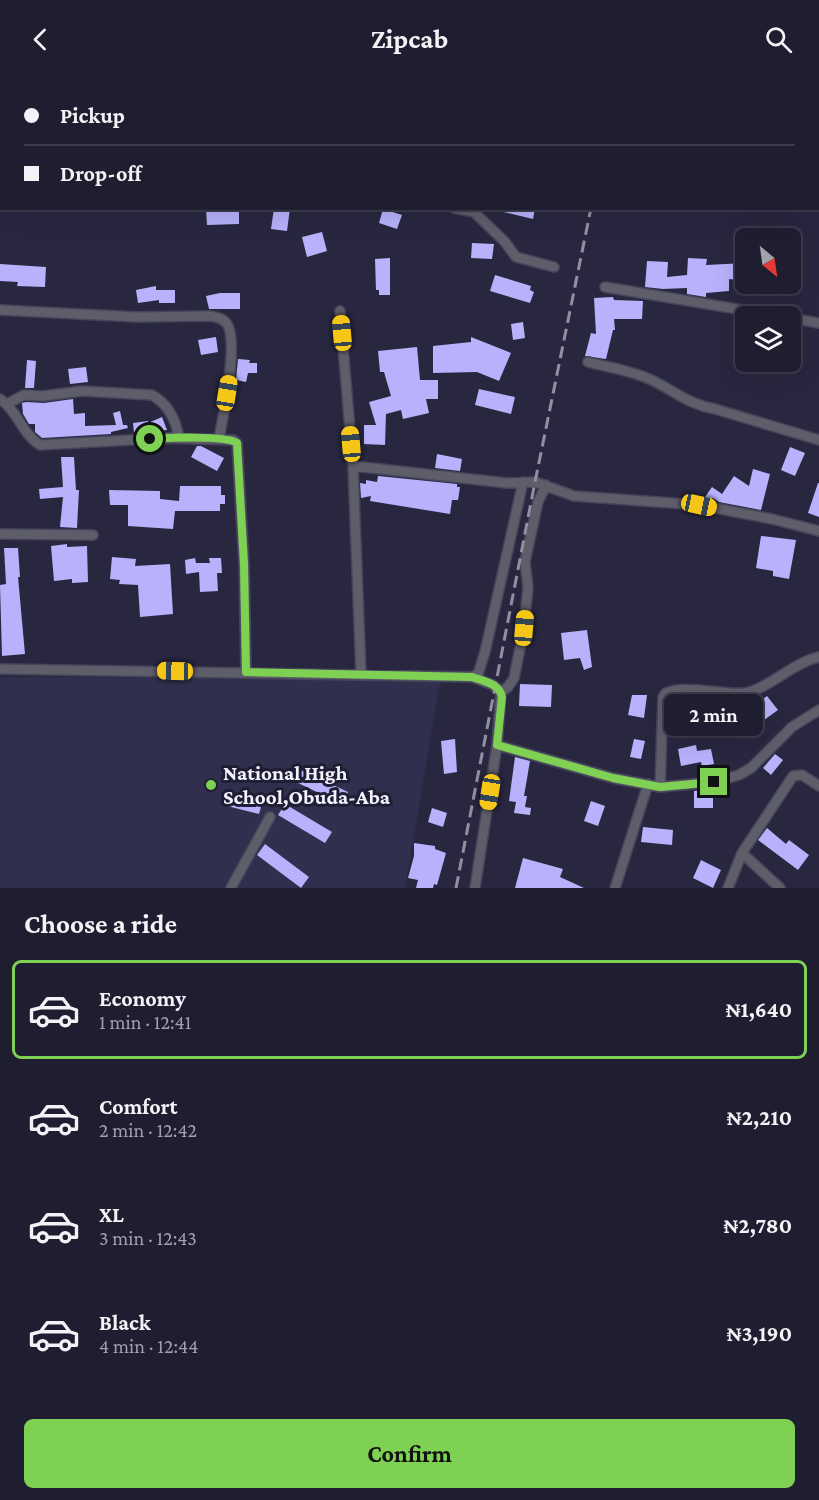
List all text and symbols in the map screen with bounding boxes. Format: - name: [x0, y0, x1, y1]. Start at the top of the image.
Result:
- icon: back: [24, 23, 57, 56]
- icon: search: [762, 23, 795, 56]
- text: Zipcab: [371, 24, 448, 54]
- text: Pickup: [60, 103, 125, 128]
- text: Drop-off: [60, 161, 142, 186]
- north arrow: [735, 228, 801, 294]
- map controls: [735, 228, 801, 372]
- button: layers: [735, 306, 801, 372]
- car: [331, 314, 353, 352]
- car: [215, 374, 239, 412]
- route start: [136, 425, 163, 452]
- car: [340, 425, 362, 463]
- car: [680, 492, 718, 518]
- car: [513, 609, 535, 647]
- car: [157, 662, 193, 680]
- callout: 2 min: [664, 695, 764, 737]
- text: 2 min: [689, 704, 738, 726]
- place label: National High School,Obuda-Aba: [223, 761, 391, 809]
- route end: [700, 768, 727, 795]
- car: [478, 773, 502, 811]
- marker: National High School,Obuda-Aba: [204, 778, 218, 792]
- text: Choose a ride: [24, 909, 177, 939]
- icon: car: [27, 983, 81, 1037]
- text: Economy: [99, 986, 186, 1011]
- text: ₦1,640: [726, 997, 792, 1022]
- text: 1 min · 12:41: [99, 1011, 191, 1033]
- icon: car: [27, 1091, 81, 1145]
- text: Comfort: [99, 1094, 177, 1119]
- text: ₦2,210: [727, 1105, 792, 1130]
- text: 2 min · 12:42: [99, 1119, 197, 1141]
- icon: car: [27, 1199, 81, 1253]
- text: XL: [99, 1202, 124, 1227]
- text: ₦2,780: [724, 1213, 792, 1238]
- text: 3 min · 12:43: [99, 1227, 197, 1249]
- icon: car: [27, 1307, 81, 1361]
- text: Black: [99, 1310, 151, 1335]
- text: ₦3,190: [727, 1321, 792, 1346]
- text: 4 min · 12:44: [99, 1335, 199, 1357]
- button: Confirm: [24, 1419, 795, 1488]

